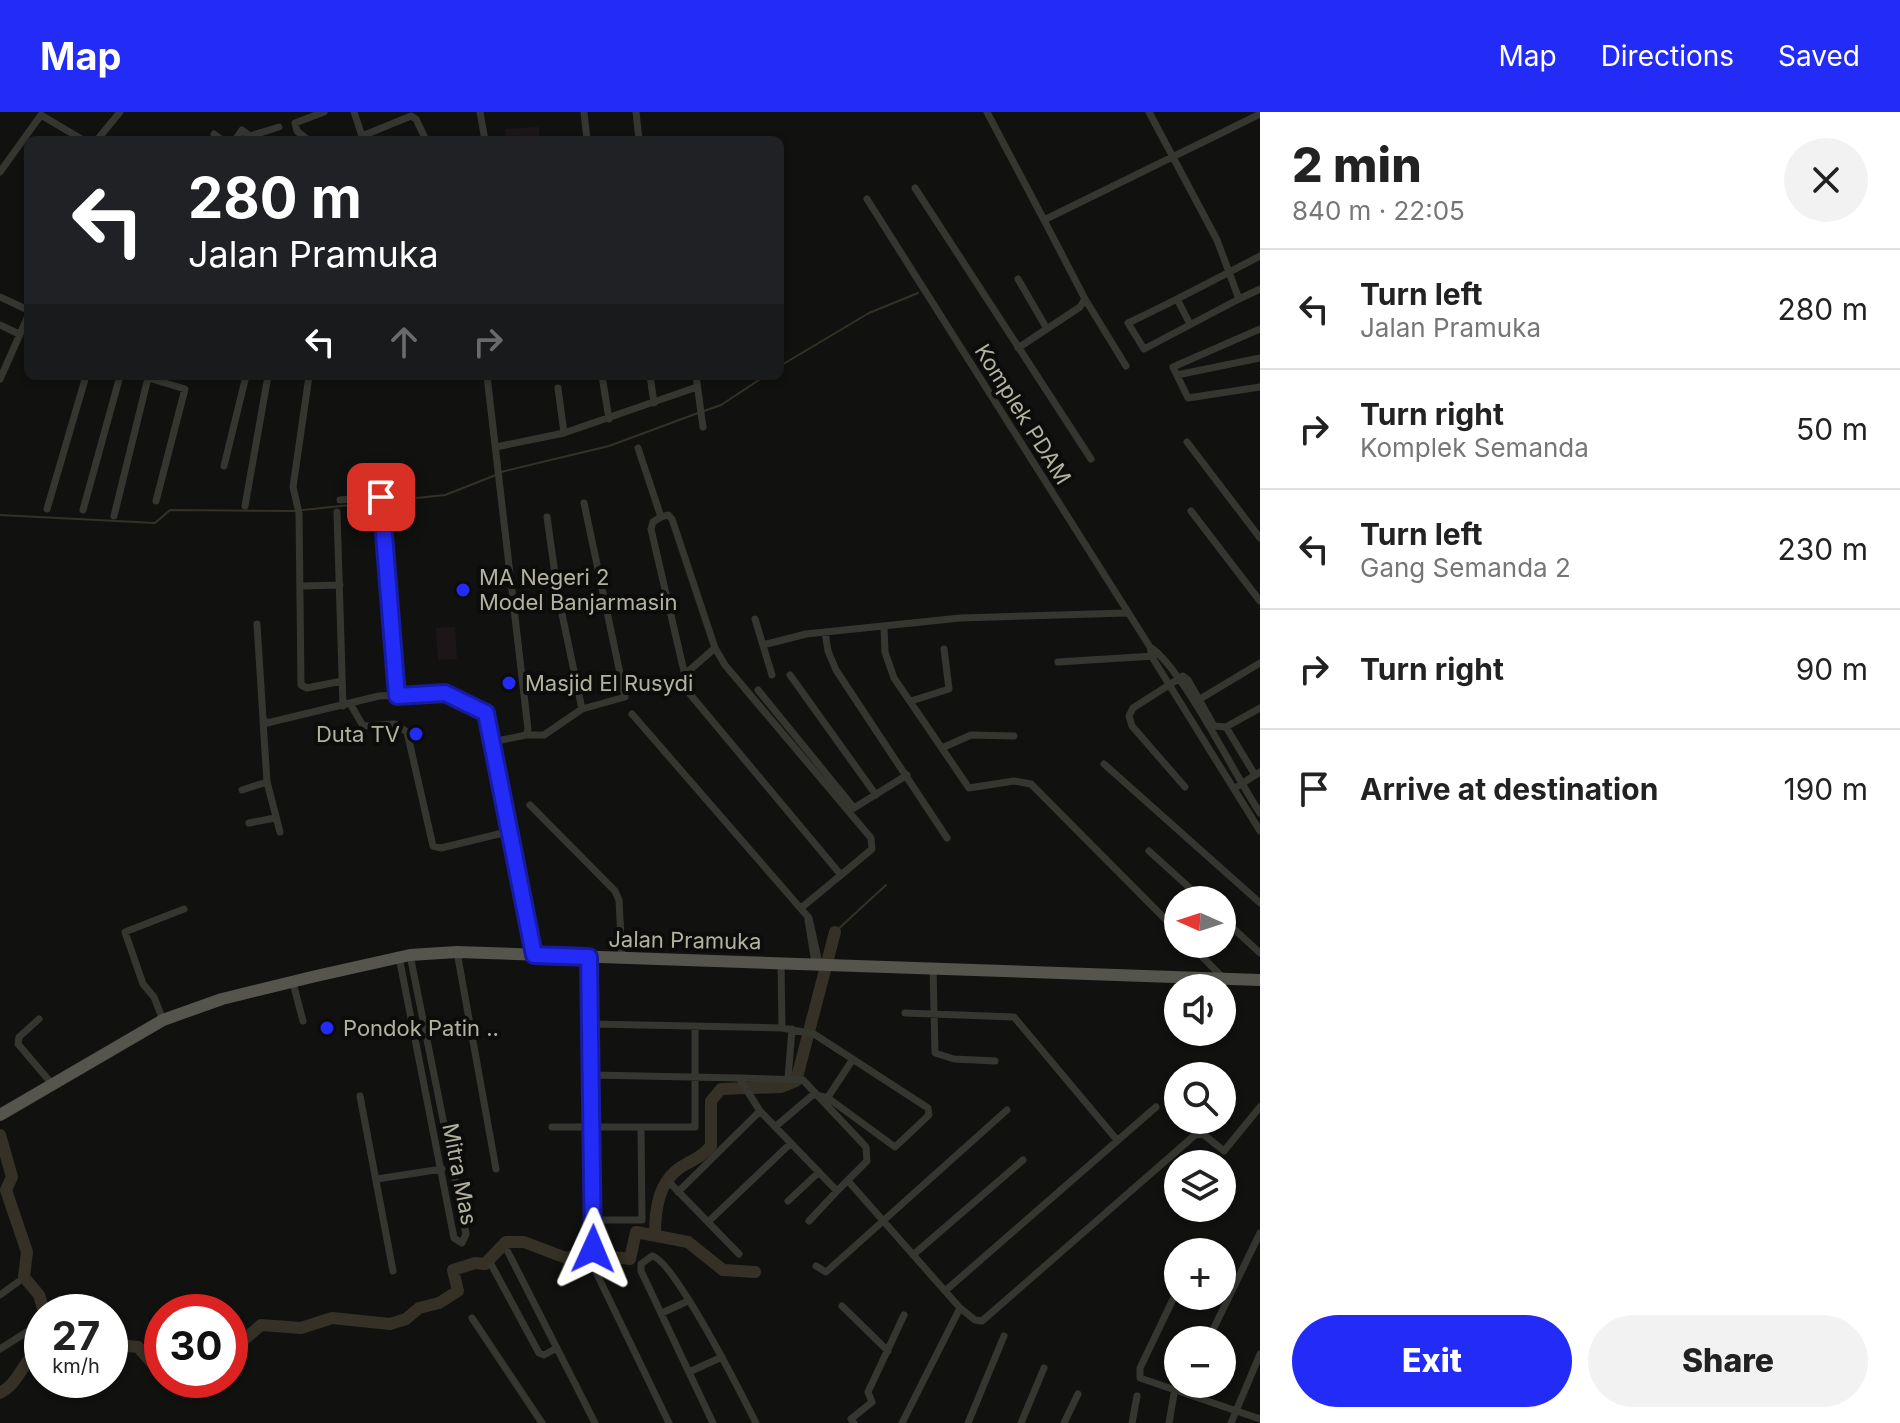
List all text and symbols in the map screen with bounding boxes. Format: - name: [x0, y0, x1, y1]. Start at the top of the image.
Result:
- text: Map: [40, 33, 121, 79]
- text: Map: [1498, 39, 1557, 73]
- text: Directions: [1601, 39, 1734, 73]
- text: Saved: [1778, 39, 1860, 73]
- text: 2 min: [1292, 135, 1422, 194]
- button: close: [1784, 138, 1868, 222]
- text: 280 m: [188, 164, 362, 232]
- icon: left: [56, 168, 160, 272]
- text: 840 m · 22:05: [1292, 195, 1465, 226]
- text: Jalan Pramuka: [188, 232, 439, 276]
- text: Turn left: [1360, 276, 1482, 312]
- icon: left: [1292, 287, 1336, 331]
- text: 280 m: [1778, 291, 1868, 327]
- text: Jalan Pramuka: [1360, 312, 1541, 343]
- icon: left: [298, 320, 342, 364]
- icon: ahead: [382, 320, 426, 364]
- icon: right: [466, 320, 510, 364]
- street label: Komplek PDAM: [969, 339, 1077, 489]
- text: Turn right: [1360, 396, 1504, 432]
- icon: right: [1292, 407, 1336, 451]
- text: 50 m: [1796, 411, 1868, 447]
- text: Komplek Semanda: [1360, 432, 1589, 463]
- pin: [347, 463, 415, 531]
- icon: arrive: [359, 475, 403, 519]
- text: Turn left: [1360, 516, 1482, 552]
- icon: left: [1292, 527, 1336, 571]
- text: 230 m: [1778, 531, 1868, 567]
- text: Gang Semanda 2: [1360, 552, 1571, 583]
- place label: MA Negeri 2 Model Banjarmasin: [479, 564, 678, 615]
- marker: MA Negeri 2 Model Banjarmasin: [454, 581, 472, 599]
- icon: right: [1292, 647, 1336, 691]
- text: Turn right: [1360, 651, 1504, 687]
- text: 90 m: [1796, 651, 1868, 687]
- place label: Masjid El Rusydi: [525, 670, 693, 696]
- marker: Masjid El Rusydi: [500, 674, 518, 692]
- place label: Duta TV: [316, 721, 400, 747]
- marker: Duta TV: [407, 725, 425, 743]
- icon: arrive: [1292, 767, 1336, 811]
- text: Arrive at destination: [1360, 771, 1658, 807]
- text: 190 m: [1784, 771, 1868, 807]
- north arrow: [1164, 886, 1236, 958]
- map controls: [1164, 886, 1236, 1398]
- street label: Jalan Pramuka: [608, 926, 762, 954]
- button: sound: [1164, 974, 1236, 1046]
- place label: Pondok Patin ..: [343, 1015, 499, 1041]
- marker: Pondok Patin ..: [318, 1019, 336, 1037]
- button: search: [1164, 1062, 1236, 1134]
- street label: Mitra Mas: [437, 1121, 483, 1227]
- button: layers: [1164, 1150, 1236, 1222]
- position arrow: [551, 1207, 635, 1291]
- button: +: [1164, 1238, 1236, 1310]
- speed limit sign: 30: [144, 1294, 248, 1398]
- text: 27: [52, 1311, 100, 1360]
- button: Exit: [1292, 1315, 1572, 1407]
- button: Share: [1588, 1315, 1868, 1407]
- button: −: [1164, 1326, 1236, 1398]
- text: km/h: [52, 1354, 100, 1378]

